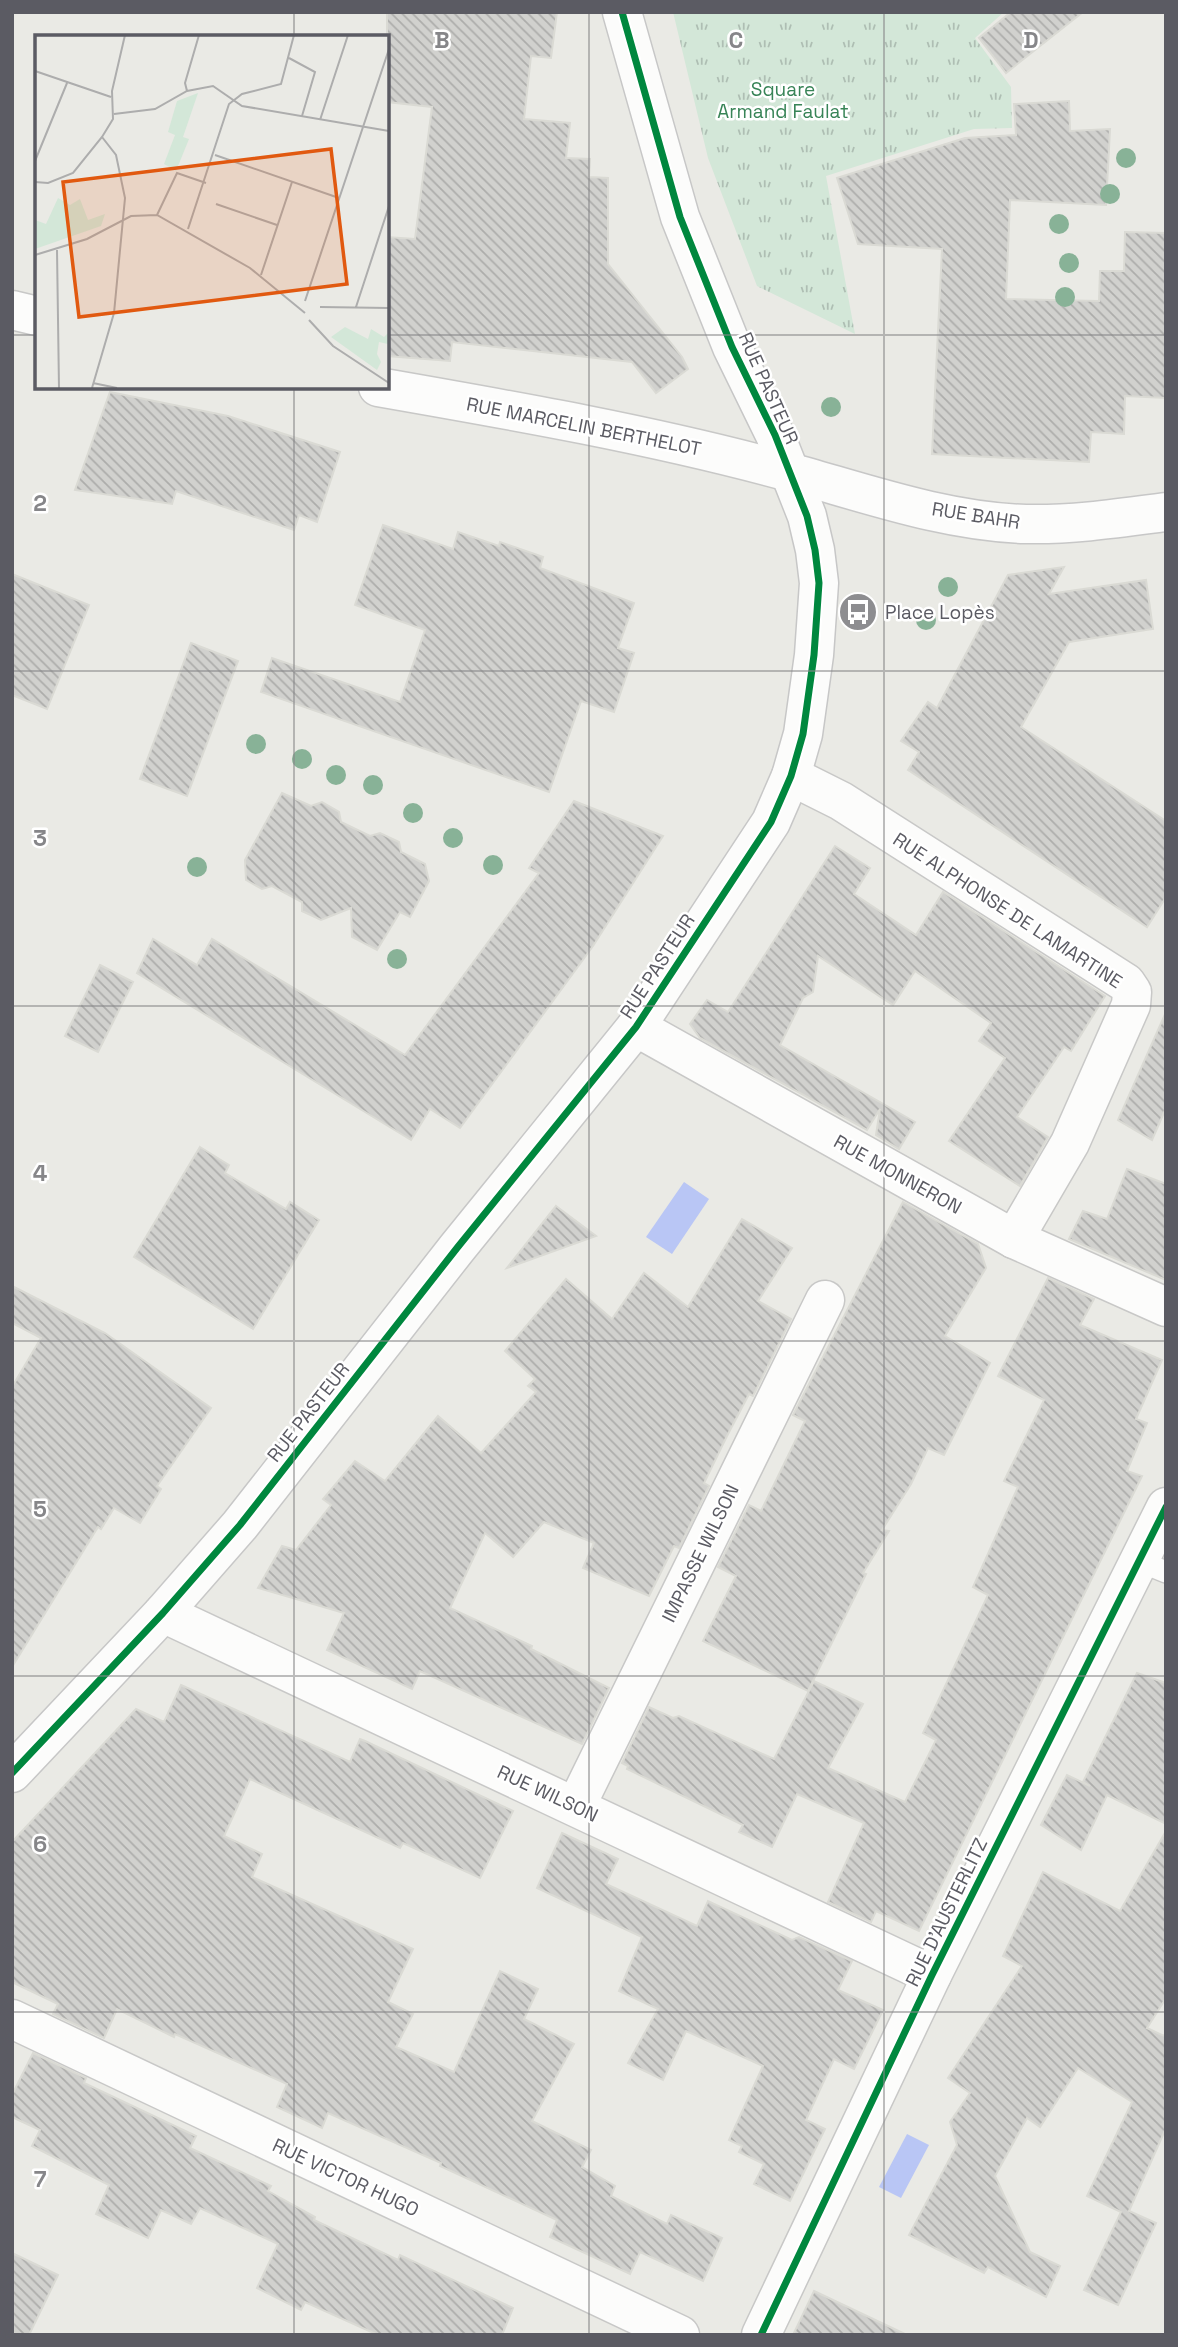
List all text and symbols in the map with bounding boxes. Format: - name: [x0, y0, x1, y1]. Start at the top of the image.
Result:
- text: B: [434, 25, 450, 55]
- text: C: [729, 25, 743, 55]
- text: D: [1023, 25, 1039, 55]
- inset map: [35, 35, 388, 388]
- park label: Square Armand Faulat: [717, 77, 849, 124]
- street label: RUE PASTEUR: [733, 328, 804, 448]
- street label: RUE MARCELIN BERTHELOT: [464, 391, 703, 462]
- text: 2: [33, 488, 47, 518]
- street label: RUE BAHR: [930, 496, 1022, 535]
- bus stop icon: Place Lopès: [837, 591, 879, 633]
- place label: Place Lopès: [885, 600, 995, 625]
- text: 3: [33, 823, 47, 853]
- street label: RUE ALPHONSE DE LAMARTINE: [888, 827, 1127, 994]
- street label: RUE PASTEUR: [614, 909, 701, 1023]
- street label: RUE MONNERON: [829, 1129, 966, 1220]
- text: 4: [33, 1158, 48, 1188]
- street label: RUE PASTEUR: [262, 1357, 355, 1467]
- street label: IMPASSE WILSON: [656, 1480, 745, 1626]
- text: 5: [33, 1494, 47, 1524]
- street label: RUE WILSON: [493, 1759, 602, 1828]
- text: 6: [33, 1829, 47, 1859]
- street label: RUE D'AUSTERLITZ: [900, 1834, 993, 1991]
- street label: RUE VICTOR HUGO: [269, 2133, 423, 2222]
- text: 7: [34, 2164, 47, 2194]

